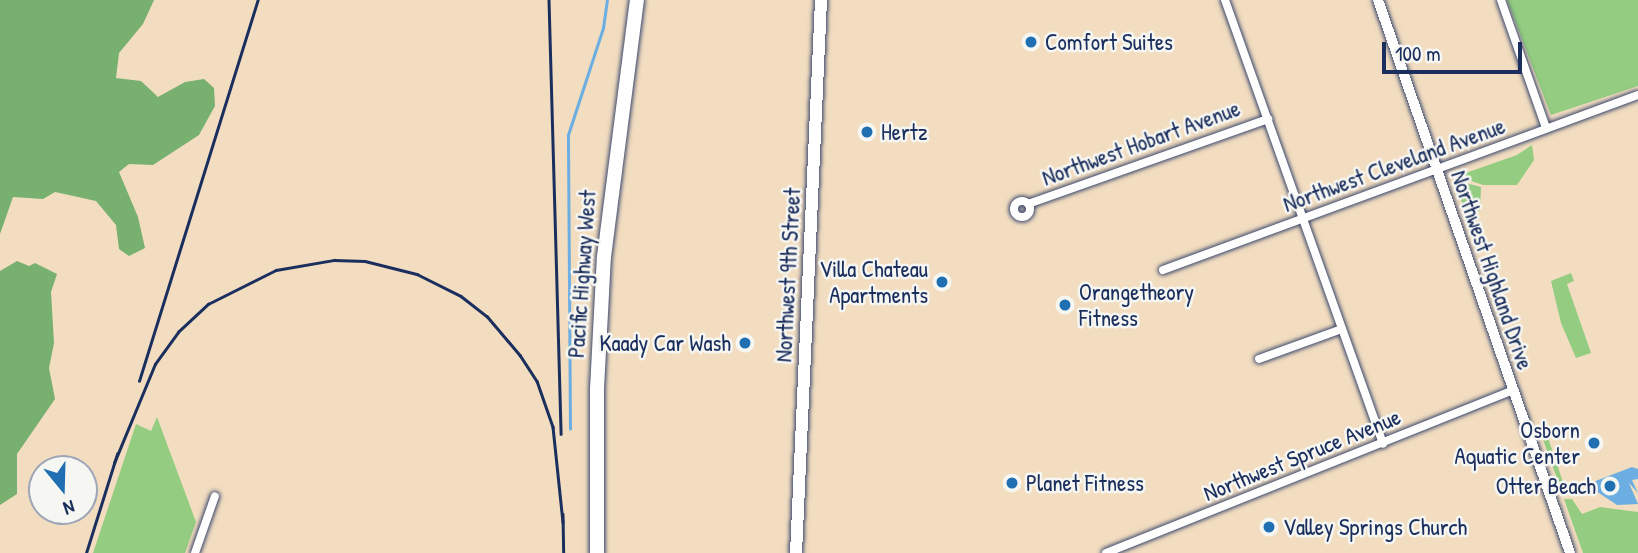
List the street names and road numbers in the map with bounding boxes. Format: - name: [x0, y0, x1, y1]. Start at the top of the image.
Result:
- street label: Northwest Hobart Avenue: [1038, 94, 1244, 192]
- street label: Northwest Cleveland Avenue: [1279, 112, 1509, 218]
- street label: Northwest Highland Drive: [1445, 167, 1539, 373]
- street label: Northwest 9th Street: [770, 187, 806, 363]
- street label: Pacific Highway West: [562, 189, 602, 359]
- street label: Northwest Spruce Avenue: [1200, 403, 1404, 507]

